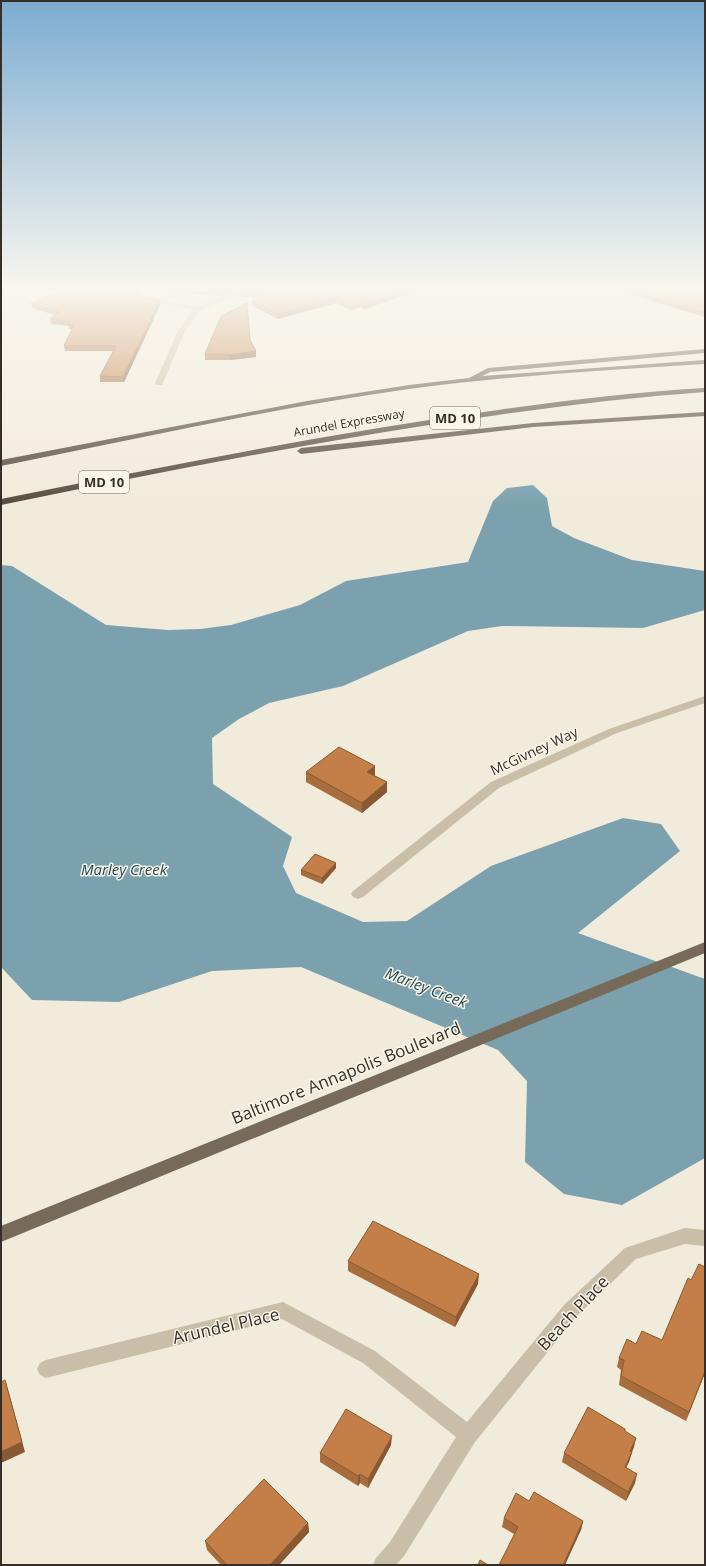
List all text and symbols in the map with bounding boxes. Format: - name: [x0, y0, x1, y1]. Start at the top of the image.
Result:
- street label: Arundel Expressway: [292, 404, 407, 441]
- road number: MD 10: [430, 407, 480, 429]
- road number: MD 10: [79, 471, 129, 493]
- street label: McGivney Way: [487, 721, 582, 779]
- water label: Marley Creek: [81, 859, 168, 879]
- water label: Marley Creek: [383, 962, 471, 1012]
- street label: Baltimore Annapolis Boulevard: [228, 1016, 464, 1129]
- street label: Beach Place: [532, 1270, 613, 1355]
- street label: Arundel Place: [170, 1302, 282, 1349]

